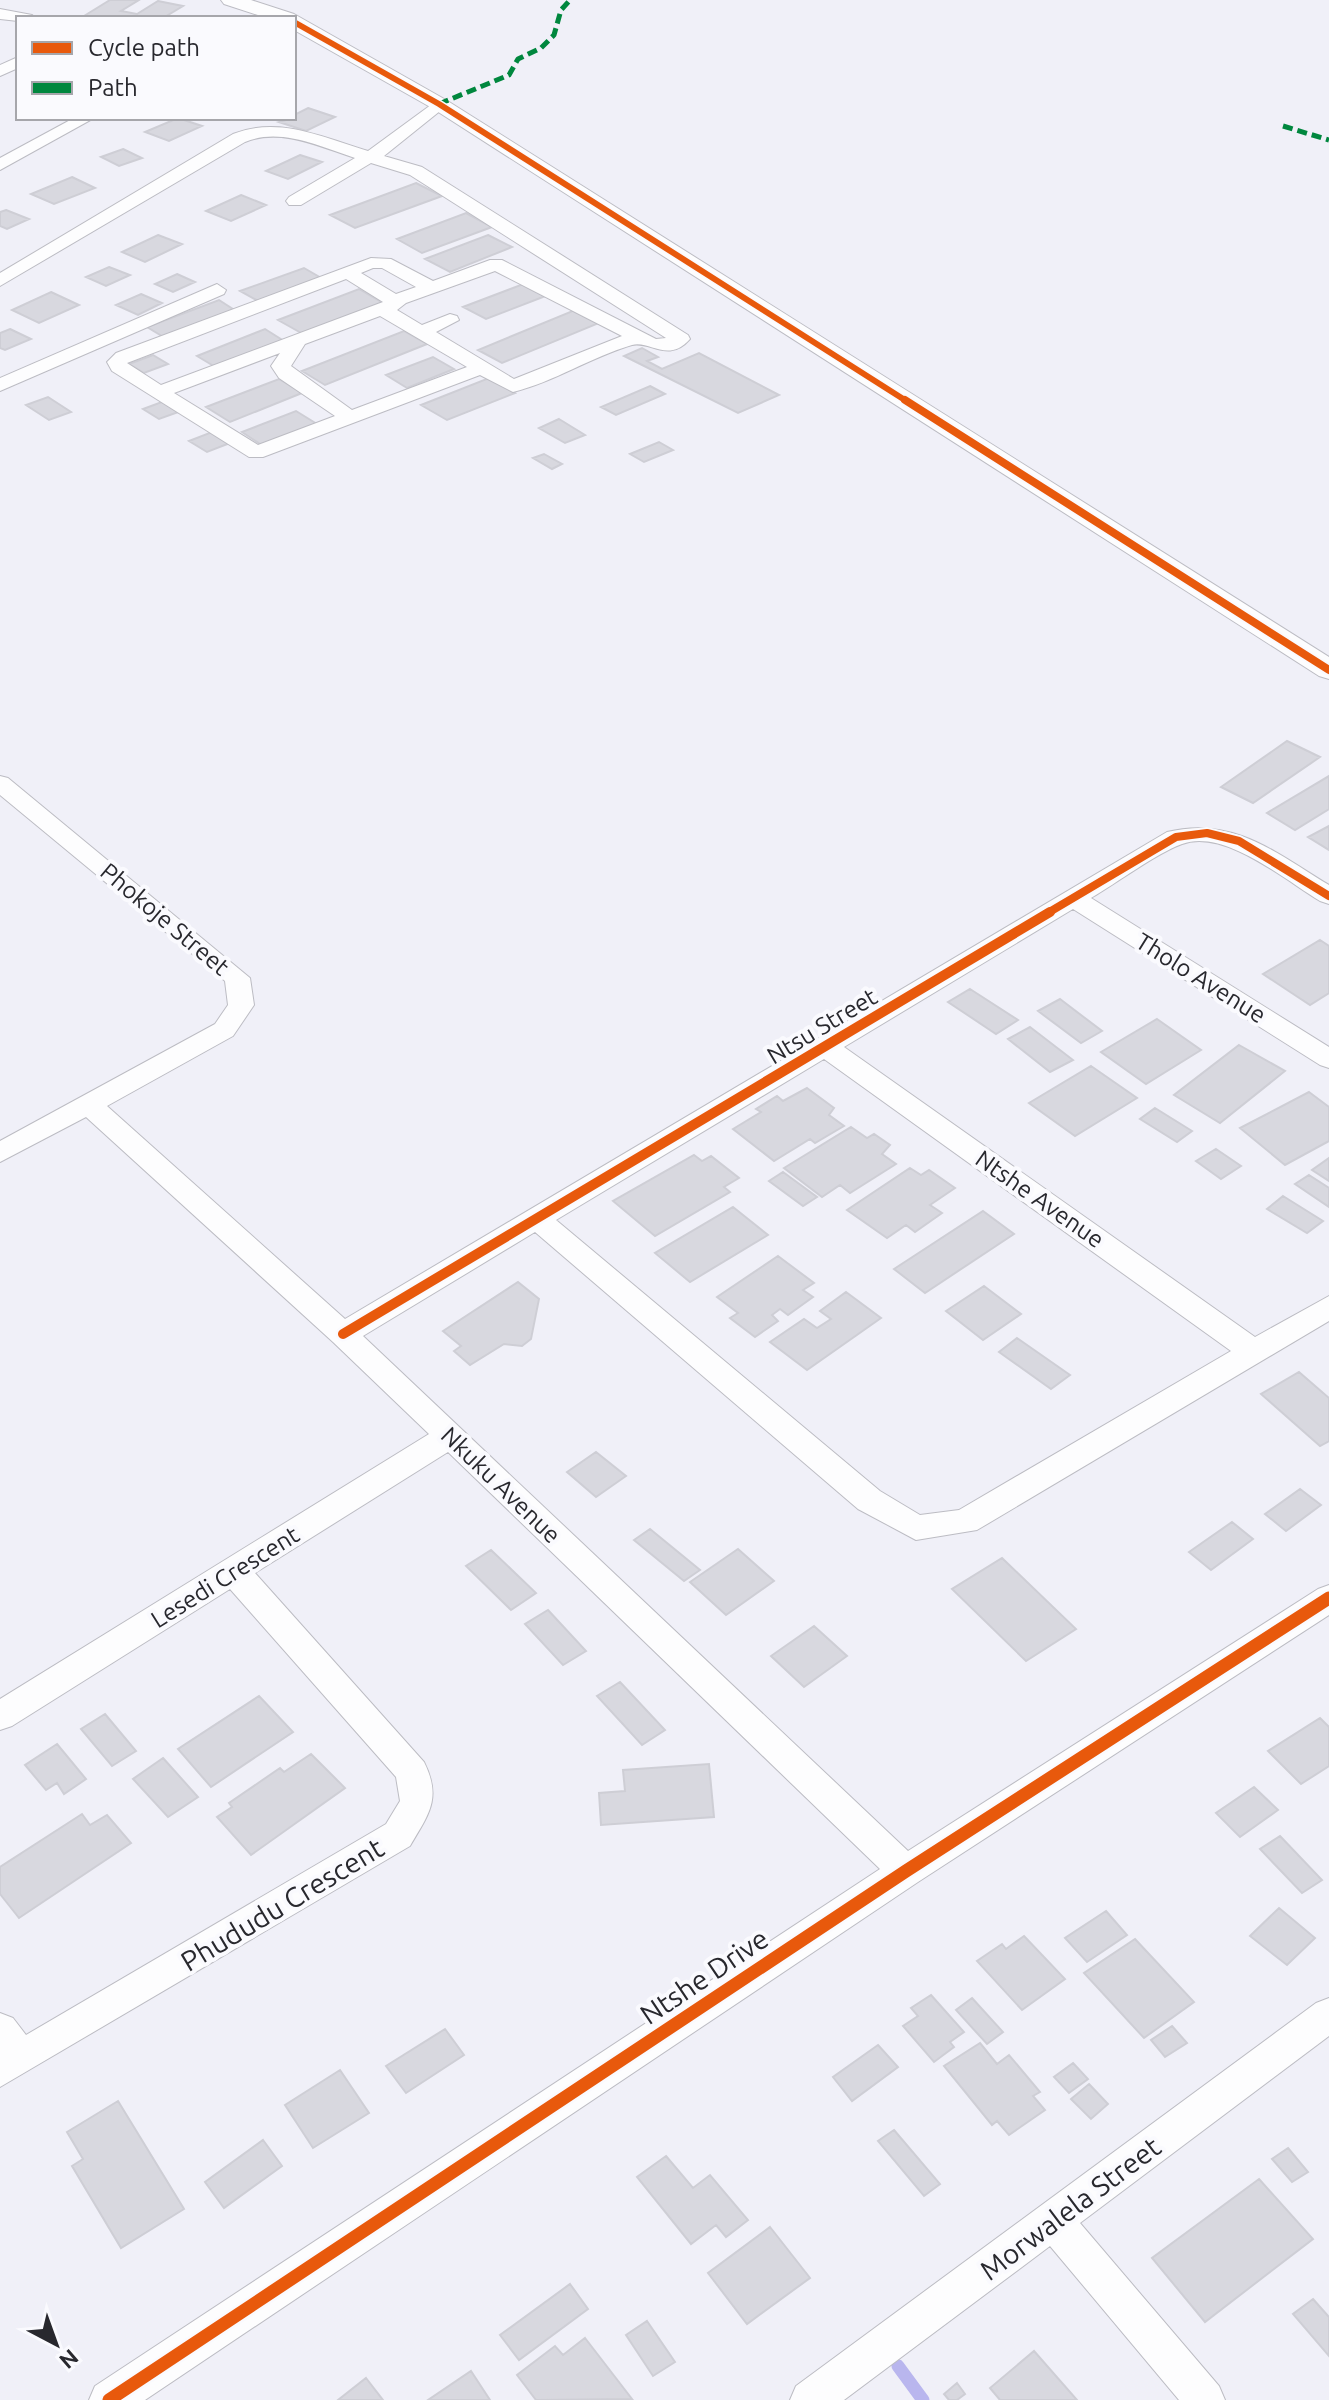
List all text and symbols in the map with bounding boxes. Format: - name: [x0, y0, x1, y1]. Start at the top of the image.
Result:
- legend: [16, 16, 296, 120]
- text: Cycle path: [88, 34, 200, 61]
- text: Path: [88, 74, 138, 101]
- street label: Phokoje Street: [95, 857, 235, 981]
- street label: Tholo Avenue: [1131, 927, 1271, 1029]
- street label: Ntsu Street: [762, 982, 882, 1069]
- street label: Ntshe Avenue: [971, 1145, 1109, 1253]
- street label: Nkuku Avenue: [436, 1421, 566, 1549]
- street label: Lesedi Crescent: [146, 1520, 304, 1633]
- street label: Phududu Crescent: [175, 1831, 389, 1977]
- street label: Ntshe Drive: [634, 1922, 774, 2030]
- street label: Morwalela Street: [974, 2130, 1166, 2286]
- north arrow: [16, 2304, 96, 2384]
- text: N: [55, 2345, 84, 2374]

